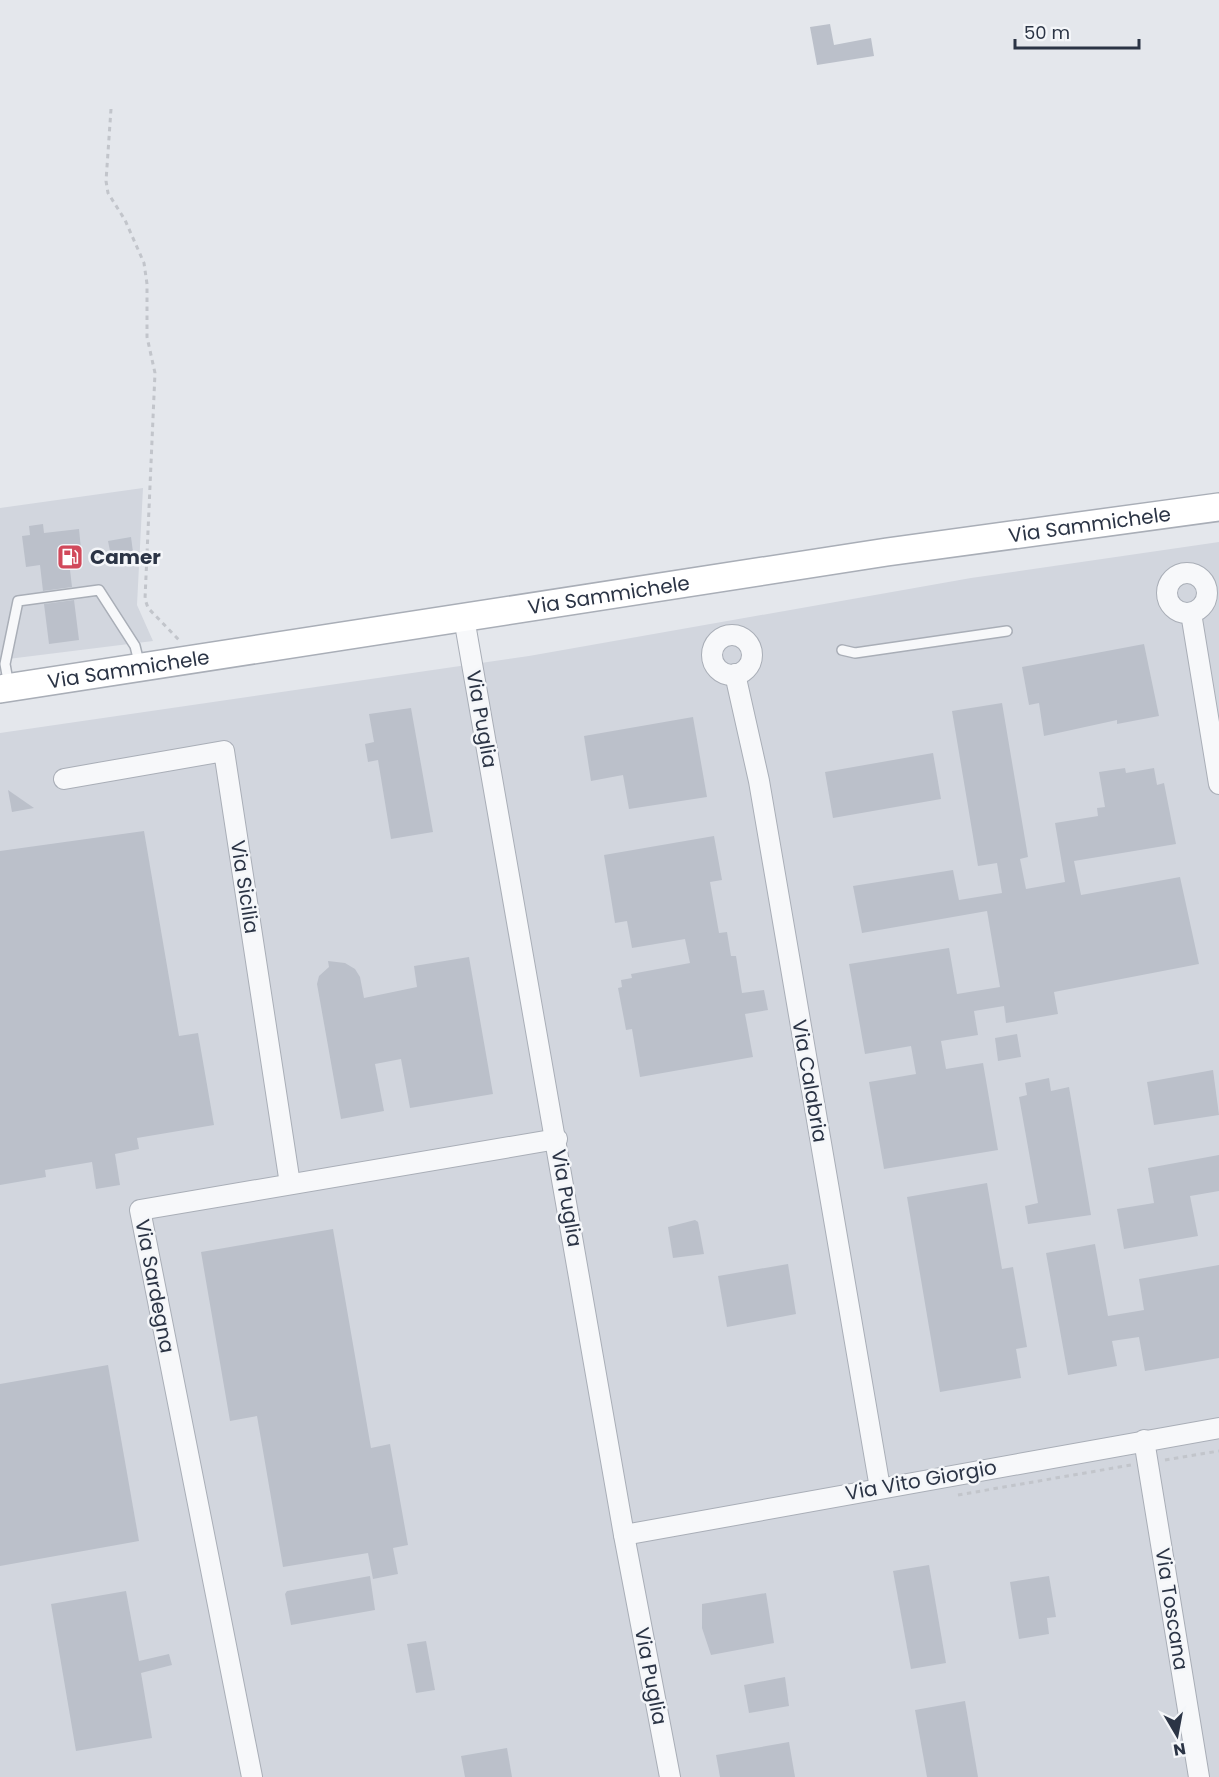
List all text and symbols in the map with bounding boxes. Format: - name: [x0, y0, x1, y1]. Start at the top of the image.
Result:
- scale bar: [1015, 12, 1140, 50]
- text: 50 m: [1024, 20, 1070, 45]
- street label: Via Sammichele: [1007, 500, 1172, 549]
- fuel station icon: Camer: [55, 542, 85, 572]
- place label: Camer: [90, 543, 161, 571]
- street label: Via Sammichele: [526, 569, 692, 621]
- street label: Via Sammichele: [46, 643, 211, 695]
- street label: Via Puglia: [460, 668, 504, 770]
- street label: Via Sicilia: [224, 838, 266, 936]
- street label: Via Calabria: [785, 1017, 835, 1145]
- street label: Via Puglia: [545, 1147, 589, 1249]
- street label: Via Sardegna: [128, 1217, 182, 1355]
- street label: Via Vito Giorgio: [843, 1453, 999, 1507]
- street label: Via Toscana: [1149, 1546, 1195, 1672]
- street label: Via Puglia: [628, 1625, 674, 1727]
- north arrow: [1147, 1705, 1207, 1765]
- text: N: [1172, 1737, 1187, 1762]

